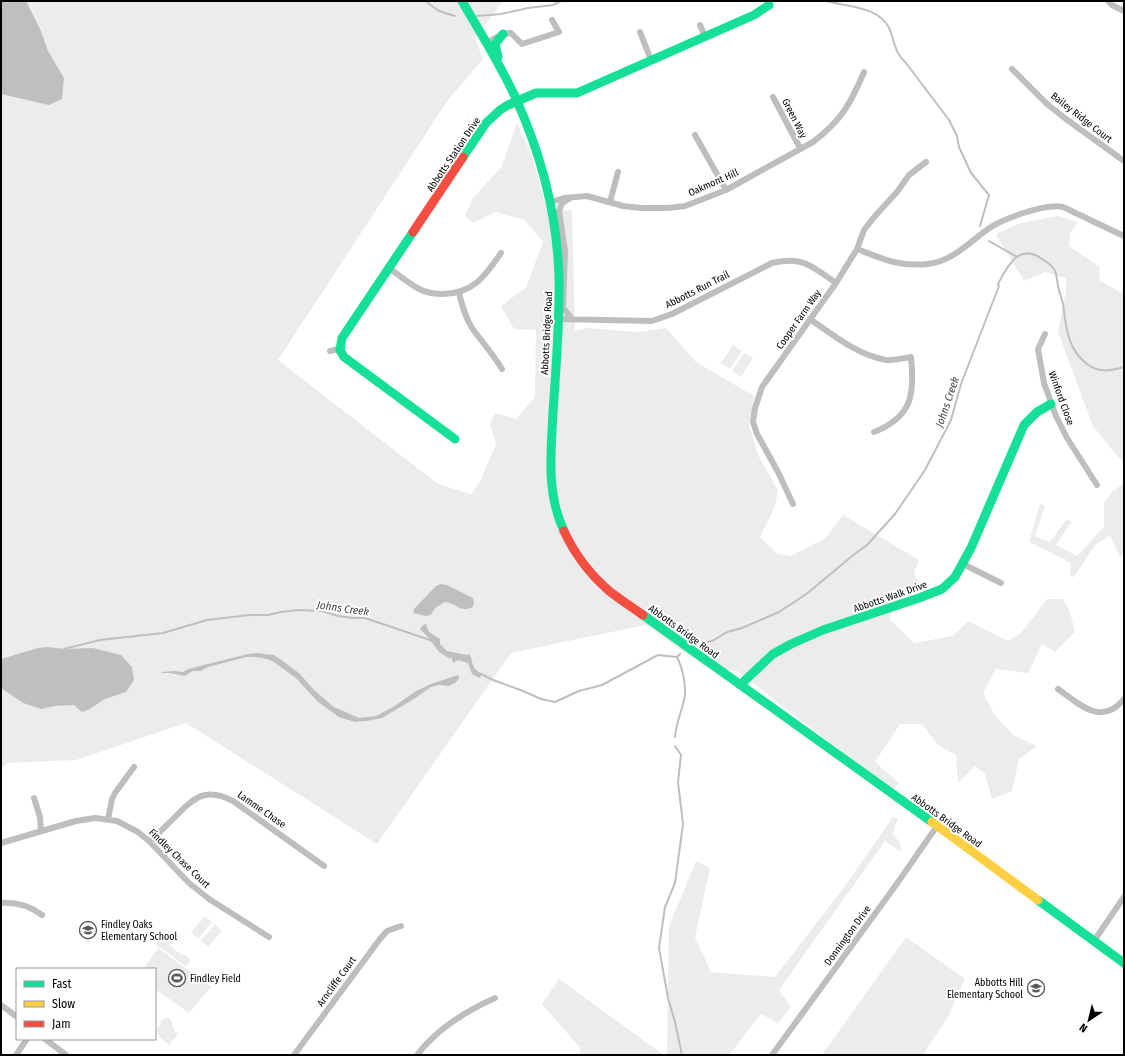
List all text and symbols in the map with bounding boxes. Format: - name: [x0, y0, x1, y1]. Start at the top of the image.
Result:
- street label: Bailey Ridge Court: [1048, 90, 1115, 146]
- street label: Green Way: [779, 97, 809, 141]
- street label: Abbotts Station Drive: [424, 115, 483, 194]
- street label: Oakmont Hill: [687, 166, 741, 199]
- street label: Abbotts Run Trail: [663, 268, 732, 311]
- street label: Cooper Farm Way: [774, 287, 824, 352]
- street label: Abbotts Bridge Road: [539, 291, 555, 375]
- street label: Winford Close: [1046, 370, 1076, 427]
- water label: Johns Creek: [933, 375, 962, 430]
- street label: Abbotts Walk Drive: [852, 579, 929, 615]
- water label: Johns Creek: [315, 598, 370, 619]
- street label: Abbotts Bridge Road: [646, 602, 721, 661]
- street label: Lamme Chase: [235, 789, 288, 831]
- street label: Abbotts Bridge Road: [909, 791, 984, 850]
- street label: Findley Chase Court: [146, 827, 213, 891]
- street label: Donnington Drive: [822, 903, 874, 968]
- place label: Findley Oaks Elementary School: [101, 919, 177, 943]
- school or university icon: Findley Oaks Elementary School: [78, 920, 98, 940]
- street label: Arncliffe Court: [315, 954, 359, 1009]
- legend: [16, 968, 156, 1040]
- sports icon: Findley Field: [167, 968, 187, 988]
- place label: Findley Field: [190, 973, 241, 985]
- text: Fast: [52, 977, 71, 991]
- place label: Abbotts Hill Elementary School: [947, 977, 1023, 1001]
- school or university icon: Abbotts Hill Elementary School: [1026, 978, 1046, 998]
- text: Slow: [52, 997, 75, 1011]
- north arrow: [1069, 1000, 1109, 1040]
- text: Jam: [52, 1017, 70, 1031]
- text: N: [1077, 1021, 1090, 1035]

